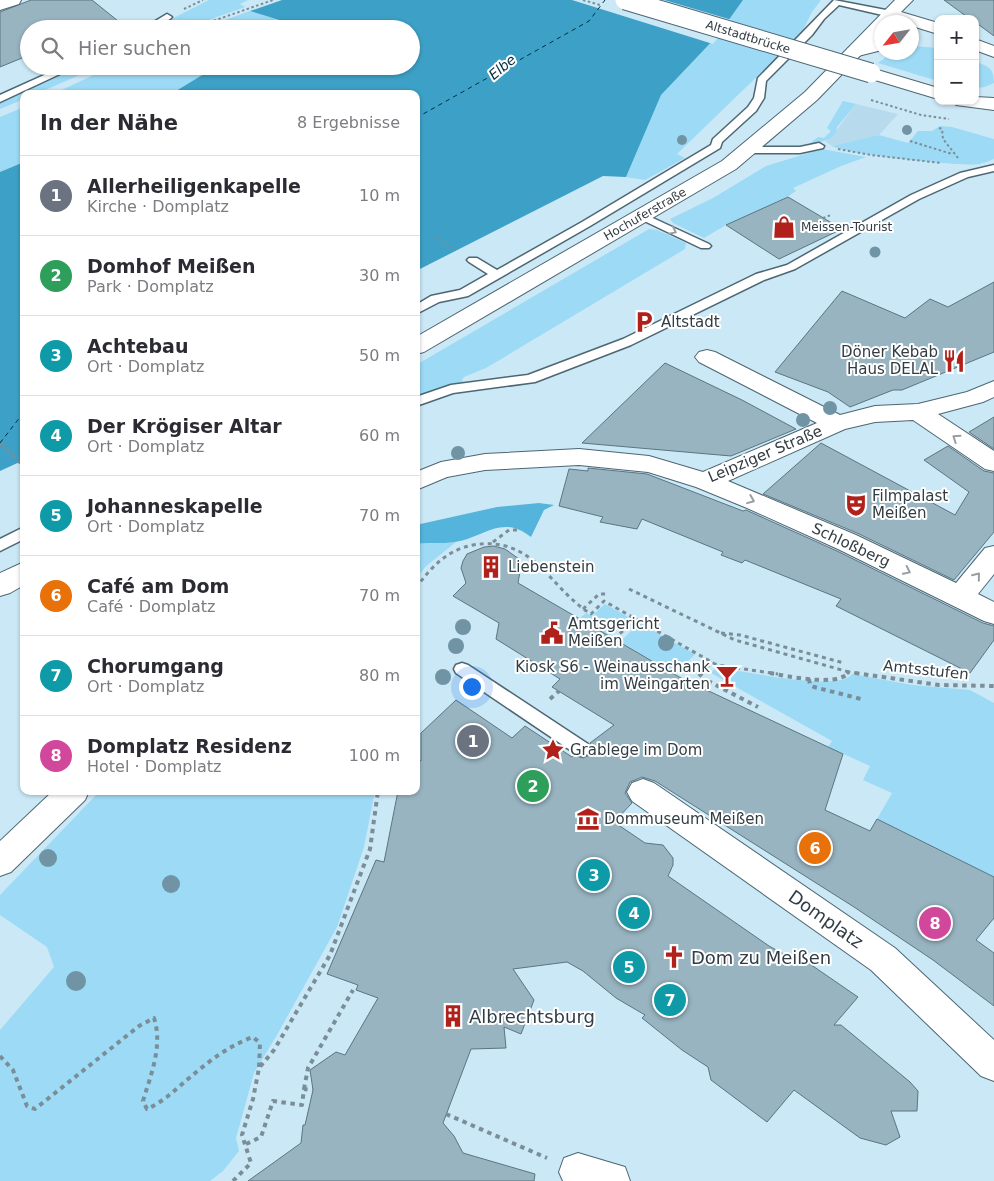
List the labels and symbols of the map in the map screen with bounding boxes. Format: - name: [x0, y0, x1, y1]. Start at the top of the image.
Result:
- north arrow: [874, 15, 919, 60]
- street label: Altstadtbrücke: [704, 18, 792, 56]
- water label: Elbe: [485, 51, 519, 83]
- street label: Hochuferstraße: [601, 185, 689, 243]
- shop icon: Meissen-Tourist: [771, 214, 797, 240]
- place label: Meissen-Tourist: [801, 220, 893, 234]
- one-way arrow: [668, 224, 677, 235]
- parking icon: Altstadt: [631, 309, 657, 335]
- place label: Altstadt: [661, 313, 720, 331]
- place label: Döner Kebab Haus DELAL: [841, 343, 939, 378]
- restaurant icon: Döner Kebab Haus DELAL: [941, 348, 967, 374]
- street label: Leipziger Straße: [705, 422, 825, 486]
- one-way arrow: [952, 435, 962, 444]
- place label: Filmpalast Meißen: [872, 487, 948, 522]
- theatre icon: Filmpalast Meißen: [843, 492, 869, 518]
- one-way arrow: [746, 494, 755, 504]
- street label: Schloßberg: [809, 519, 893, 571]
- building icon: Liebenstein: [478, 554, 504, 580]
- place label: Liebenstein: [508, 558, 595, 576]
- one-way arrow: [902, 565, 911, 575]
- one-way arrow: [971, 572, 980, 581]
- place label: Amtsgericht Meißen: [568, 615, 659, 650]
- public building icon: Amtsgericht Meißen: [539, 620, 565, 646]
- street label: Amtsstufen: [882, 657, 970, 683]
- place label: Kiosk S6 - Weinausschank im Weingarten: [515, 658, 710, 693]
- bar icon: Kiosk S6 - Weinausschank im Weingarten: [714, 663, 740, 689]
- your location: [459, 674, 485, 700]
- pin: 1: [457, 722, 489, 760]
- place icon: Grablege im Dom: [540, 737, 566, 763]
- place label: Grablege im Dom: [570, 741, 702, 759]
- pin: 2: [517, 767, 549, 805]
- museum icon: Dommuseum Meißen: [575, 806, 601, 832]
- place label: Dommuseum Meißen: [604, 810, 764, 828]
- pin: 6: [799, 829, 831, 867]
- pin: 3: [578, 856, 610, 894]
- street label: Domplatz: [785, 886, 867, 952]
- pin: 4: [618, 894, 650, 932]
- pin: 8: [919, 904, 951, 942]
- church icon: Dom zu Meißen: [661, 944, 687, 970]
- place label: Dom zu Meißen: [691, 947, 831, 968]
- pin: 5: [613, 948, 645, 986]
- pin: 7: [654, 981, 686, 1019]
- building icon: Albrechtsburg: [440, 1003, 466, 1029]
- place label: Albrechtsburg: [469, 1006, 595, 1027]

